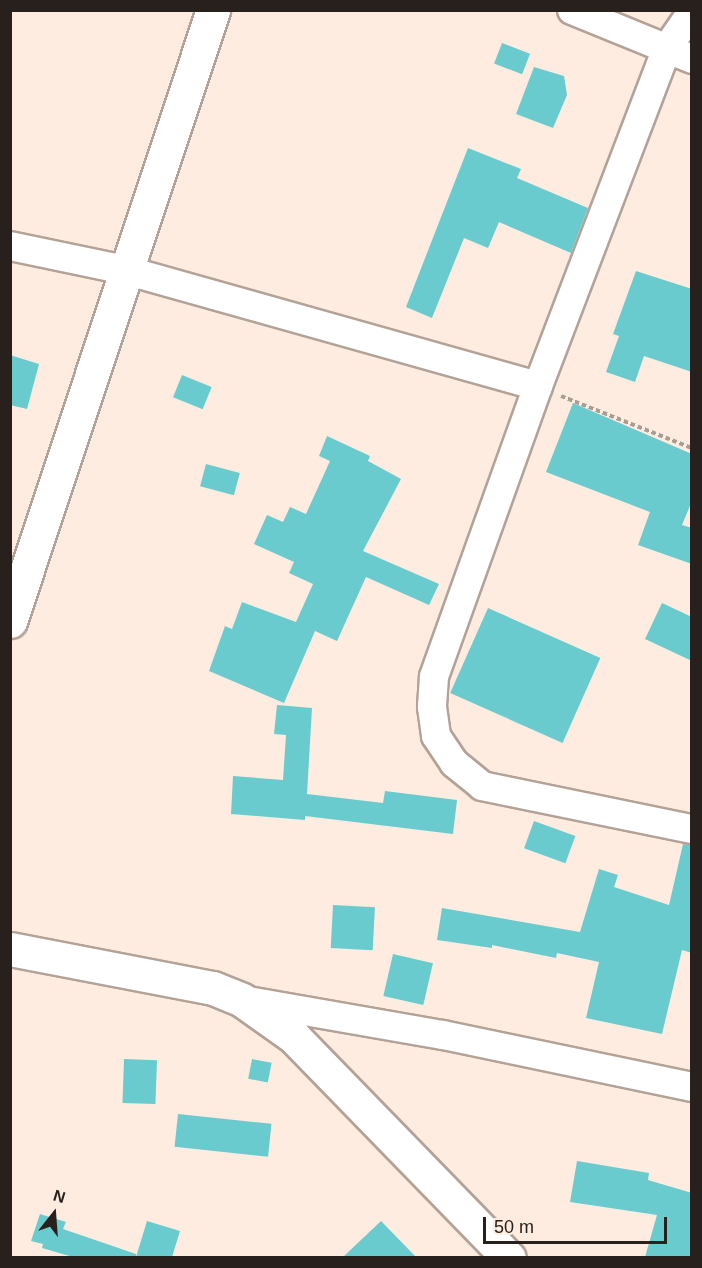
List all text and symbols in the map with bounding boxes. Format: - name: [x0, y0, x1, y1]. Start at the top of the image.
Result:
- north arrow: [24, 1184, 84, 1244]
- text: N: [51, 1186, 67, 1206]
- scale bar: [486, 1205, 670, 1243]
- text: 50 m: [494, 1217, 534, 1237]

